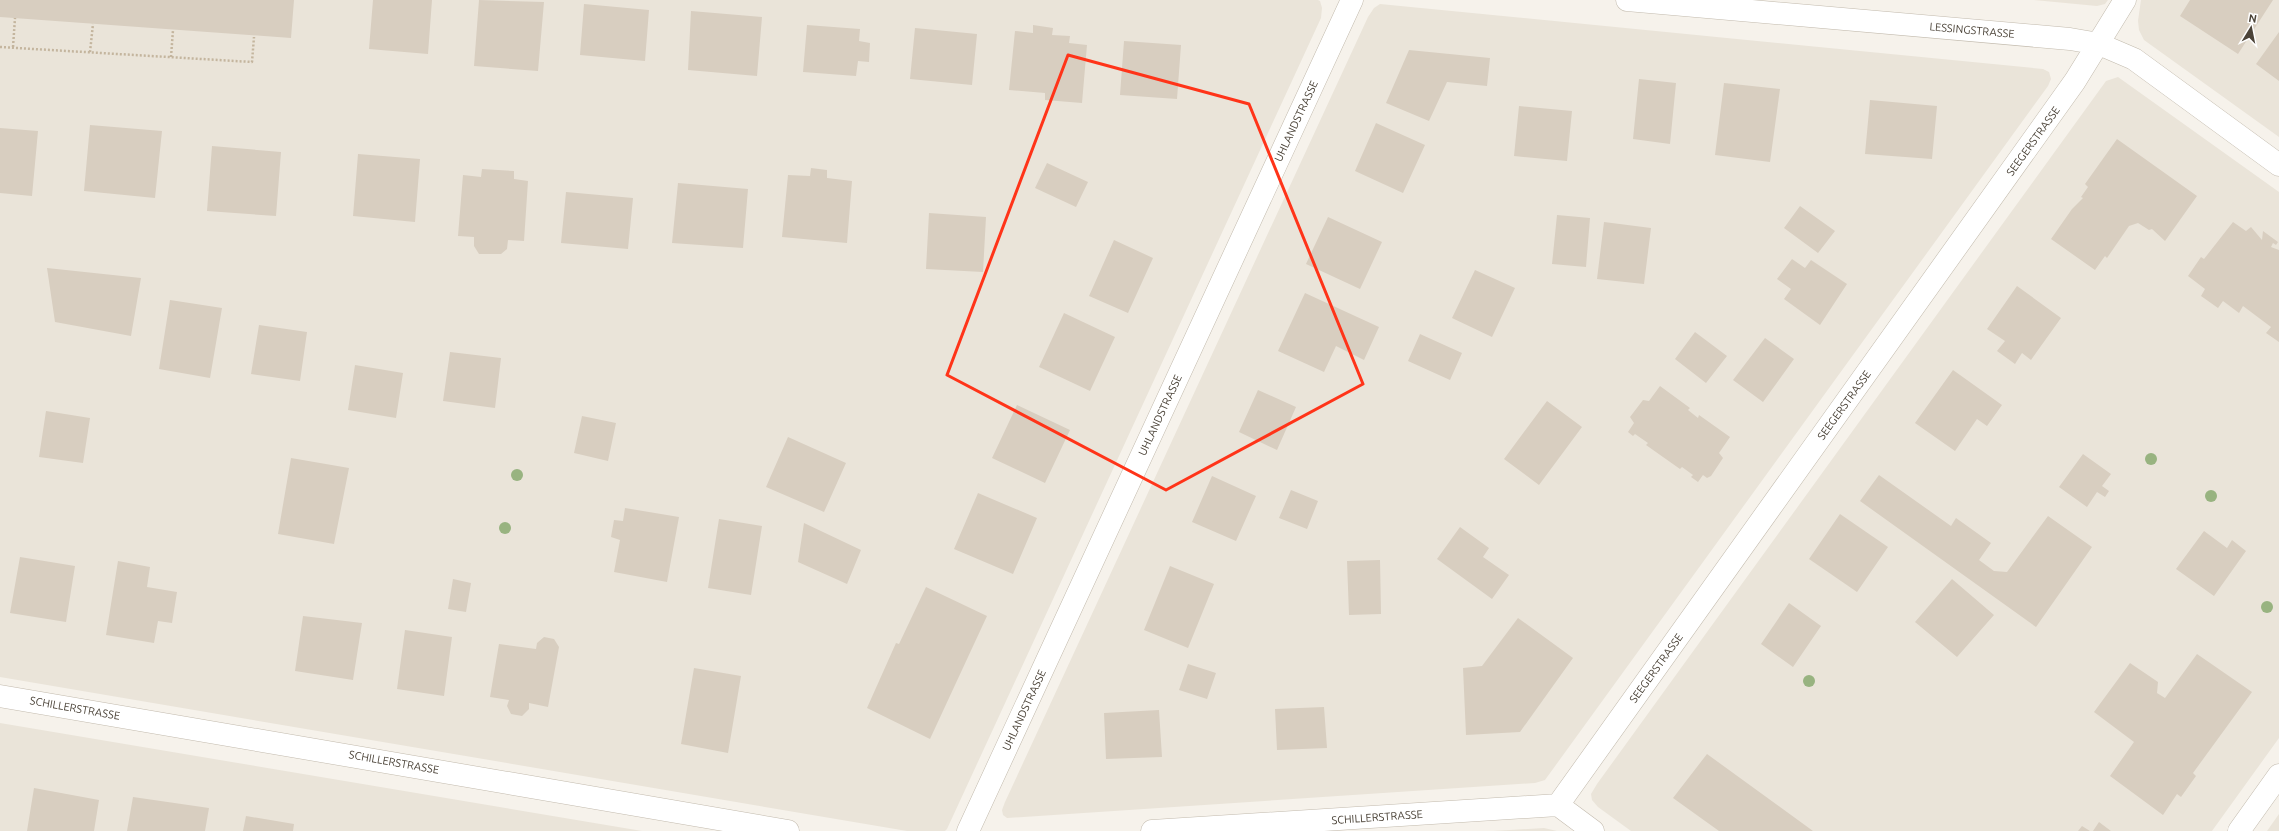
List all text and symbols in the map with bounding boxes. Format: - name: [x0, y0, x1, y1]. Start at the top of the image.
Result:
- north arrow: [2231, 8, 2271, 48]
- text: N: [2248, 12, 2258, 25]
- street label: LESSINGSTRASSE: [1929, 20, 2015, 40]
- street label: UHLANDSTRASSE: [1272, 79, 1320, 163]
- street label: SEEGERSTRASSE: [2004, 104, 2062, 178]
- street label: SEEGERSTRASSE: [1815, 368, 1873, 442]
- street label: UHLANDSTRASSE: [1136, 373, 1184, 457]
- street label: SEEGERSTRASSE: [1627, 631, 1685, 705]
- street label: UHLANDSTRASSE: [1000, 668, 1048, 752]
- street label: SCHILLERSTRASSE: [29, 694, 121, 722]
- street label: SCHILLERSTRASSE: [348, 748, 440, 776]
- street label: SCHILLERSTRASSE: [1331, 808, 1423, 826]

